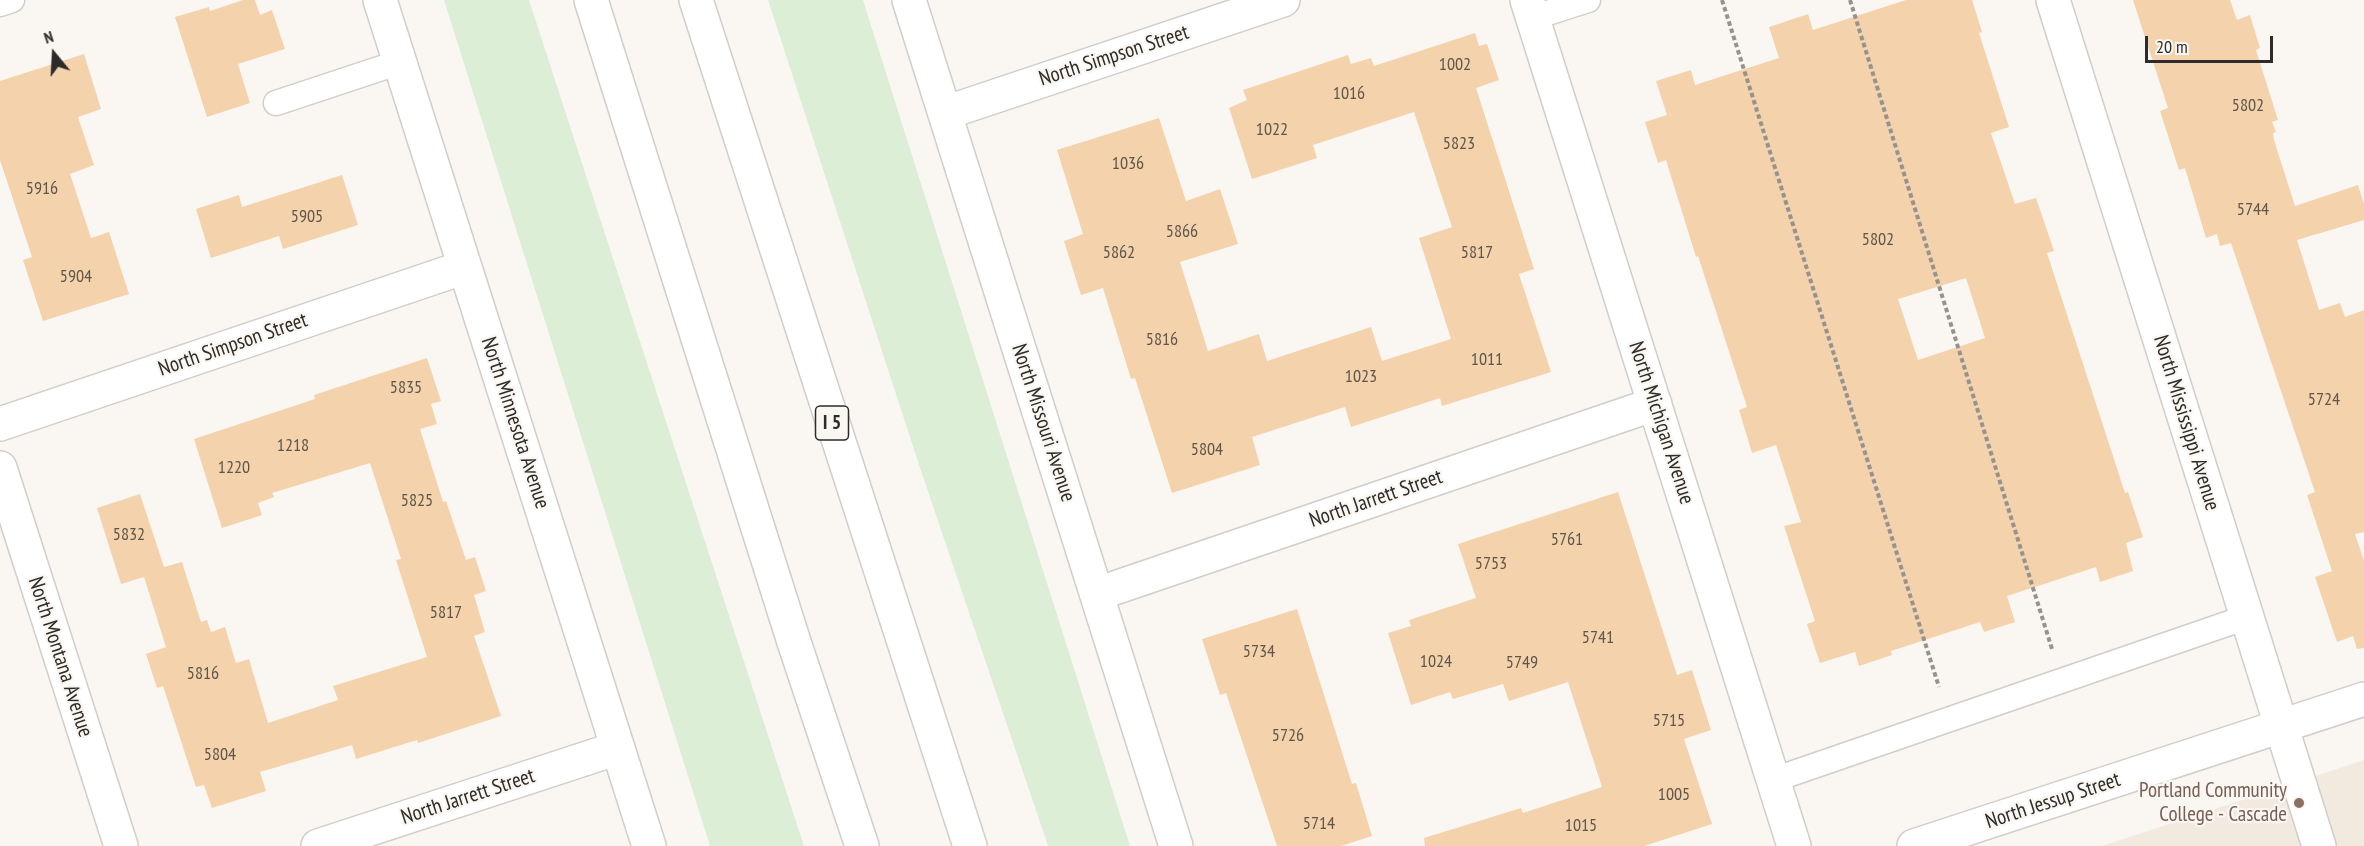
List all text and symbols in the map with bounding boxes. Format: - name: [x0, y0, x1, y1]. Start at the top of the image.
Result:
- street label: North Simpson Street: [1036, 20, 1192, 92]
- north arrow: [24, 24, 84, 84]
- scale bar: [2148, 24, 2276, 62]
- text: N: [41, 26, 56, 48]
- text: 20 m: [2156, 35, 2188, 58]
- house number: 1002: [1439, 54, 1471, 76]
- house number: 1016: [1333, 83, 1365, 105]
- house number: 5802: [2232, 95, 2264, 117]
- house number: 1022: [1256, 119, 1288, 141]
- house number: 5823: [1443, 133, 1475, 155]
- house number: 1036: [1112, 153, 1144, 175]
- house number: 5916: [26, 178, 58, 200]
- house number: 5744: [2237, 199, 2269, 221]
- house number: 5905: [291, 206, 323, 228]
- house number: 5866: [1166, 221, 1198, 243]
- house number: 5802: [1862, 229, 1894, 251]
- house number: 5862: [1103, 242, 1135, 264]
- house number: 5817: [1461, 242, 1493, 264]
- house number: 5904: [60, 266, 92, 288]
- street label: North Simpson Street: [155, 308, 311, 382]
- house number: 5816: [1146, 329, 1178, 351]
- street label: North Mississippi Avenue: [2147, 332, 2225, 514]
- street label: North Minnesota Avenue: [475, 334, 555, 512]
- street label: North Michigan Avenue: [1623, 338, 1699, 508]
- street label: North Missouri Avenue: [1006, 341, 1080, 505]
- house number: 1011: [1471, 349, 1503, 371]
- house number: 1023: [1345, 366, 1377, 388]
- house number: 5835: [390, 377, 422, 399]
- house number: 5724: [2308, 389, 2340, 411]
- road number: I 5: [816, 406, 848, 440]
- house number: 1218: [277, 435, 309, 457]
- house number: 5804: [1191, 439, 1223, 461]
- house number: 1220: [218, 457, 250, 479]
- street label: North Jarrett Street: [1306, 464, 1446, 534]
- house number: 5825: [401, 490, 433, 512]
- house number: 5832: [113, 524, 145, 546]
- house number: 5761: [1551, 529, 1583, 551]
- house number: 5753: [1475, 553, 1507, 575]
- street label: North Montana Avenue: [22, 574, 98, 740]
- house number: 5817: [430, 602, 462, 624]
- house number: 5741: [1582, 627, 1614, 649]
- house number: 5734: [1243, 641, 1275, 663]
- house number: 1024: [1420, 651, 1452, 673]
- house number: 5749: [1506, 652, 1538, 674]
- house number: 5816: [187, 663, 219, 685]
- house number: 5715: [1653, 710, 1685, 732]
- house number: 5726: [1272, 725, 1304, 747]
- house number: 5804: [204, 744, 236, 766]
- street label: North Jarrett Street: [398, 764, 538, 830]
- street label: North Jessup Street: [1982, 767, 2124, 835]
- place label: Portland Community College - Cascade: [2139, 778, 2287, 828]
- house number: 1005: [1658, 784, 1690, 806]
- marker: Portland Community College - Cascade: [2292, 796, 2306, 810]
- house number: 5714: [1303, 813, 1335, 835]
- house number: 1015: [1565, 815, 1597, 837]

